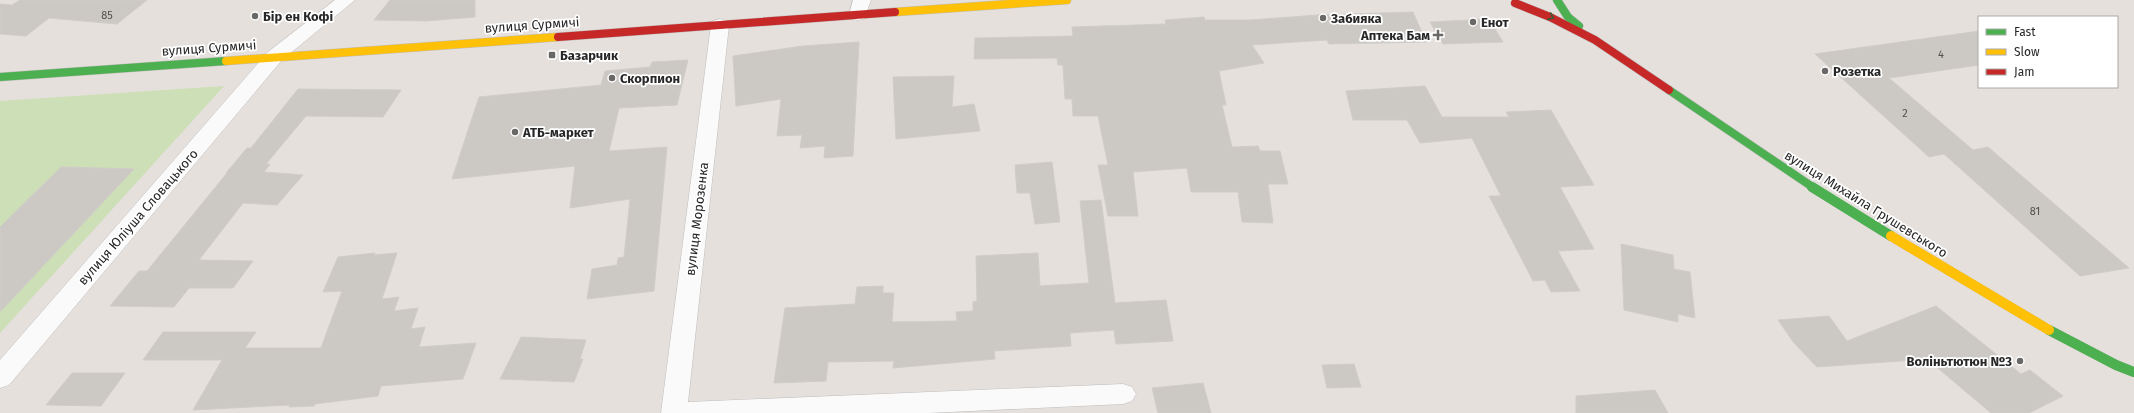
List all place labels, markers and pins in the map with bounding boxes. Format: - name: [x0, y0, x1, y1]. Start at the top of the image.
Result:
- place label: Бір ен Кофі: [263, 9, 333, 24]
- marker: Бір ен Кофі: [250, 11, 260, 21]
- place label: Забияка: [1330, 11, 1382, 26]
- marker: Забияка: [1318, 13, 1328, 23]
- place label: Енот: [1481, 15, 1510, 30]
- marker: Енот: [1468, 17, 1478, 27]
- place label: Аптека Бам: [1360, 28, 1430, 43]
- marker: Аптека Бам: [1433, 30, 1443, 40]
- place label: Базарчик: [560, 48, 619, 63]
- marker: Базарчик: [547, 50, 557, 60]
- place label: Розетка: [1833, 64, 1881, 79]
- marker: Розетка: [1820, 66, 1830, 76]
- place label: Скорпион: [620, 71, 680, 86]
- marker: Скорпион: [607, 73, 617, 83]
- place label: АТБ-маркет: [522, 125, 595, 140]
- marker: АТБ-маркет: [510, 127, 520, 137]
- place label: Воліньтютюн №3: [1906, 354, 2012, 369]
- marker: Воліньтютюн №3: [2015, 356, 2025, 366]

